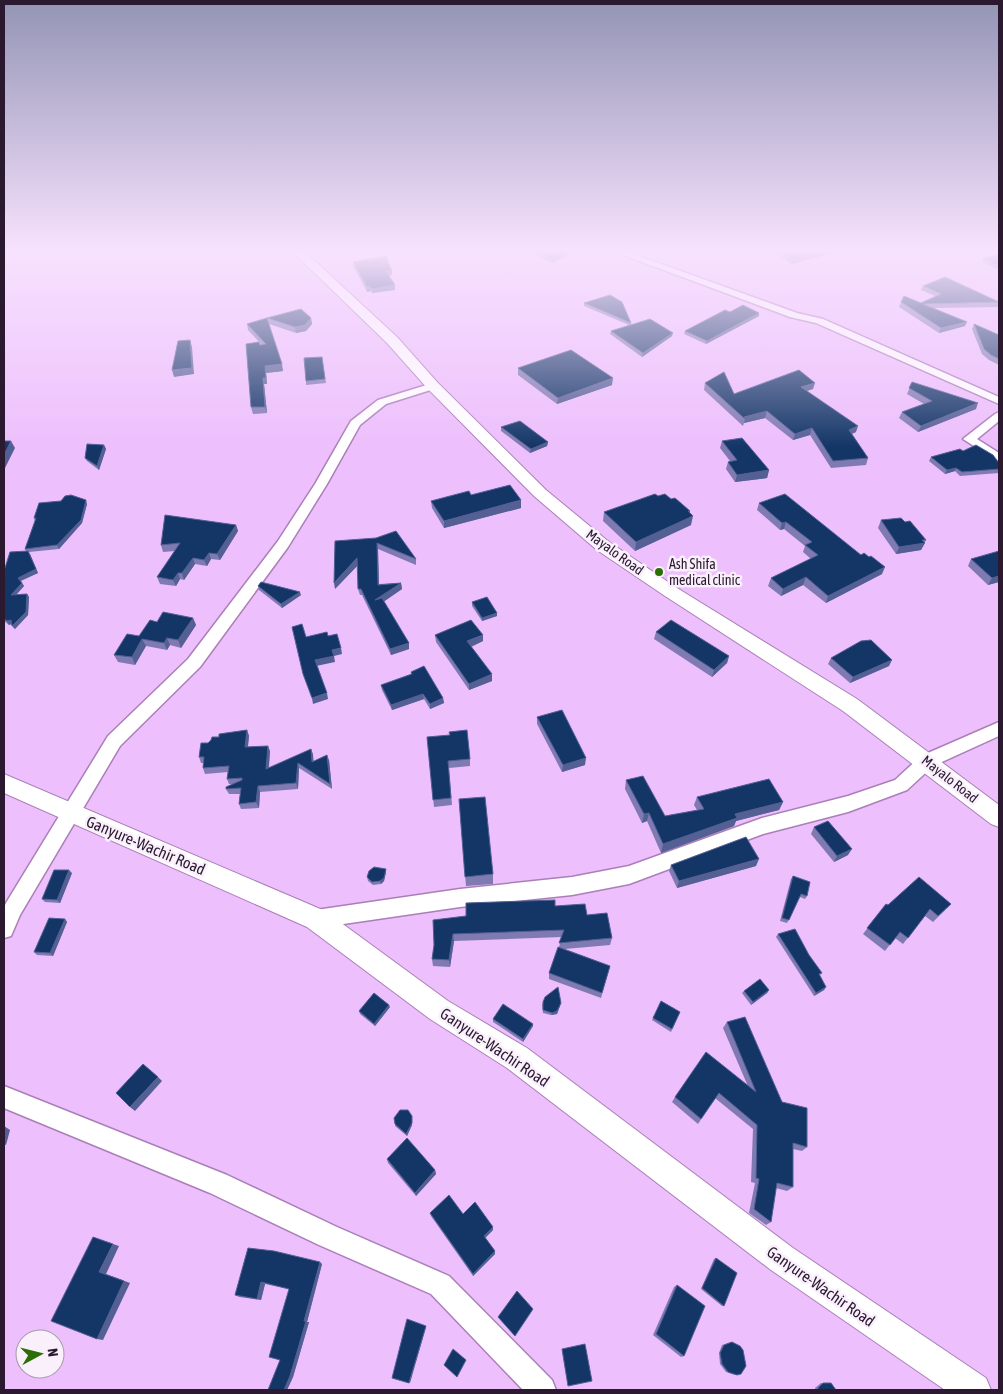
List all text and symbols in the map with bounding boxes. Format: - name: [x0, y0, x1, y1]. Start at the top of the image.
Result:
- street label: Mayalo Road: [583, 526, 647, 578]
- place label: Ash Shifa medical clinic: [669, 556, 741, 588]
- marker: Ash Shifa medical clinic: [653, 566, 665, 578]
- street label: Mayalo Road: [919, 752, 981, 806]
- street label: Ganyure-Wachir Road: [83, 812, 208, 879]
- street label: Ganyure-Wachir Road: [437, 1004, 553, 1091]
- street label: Ganyure-Wachir Road: [763, 1242, 878, 1331]
- north arrow: [15, 1329, 65, 1379]
- text: N: [44, 1347, 61, 1357]

